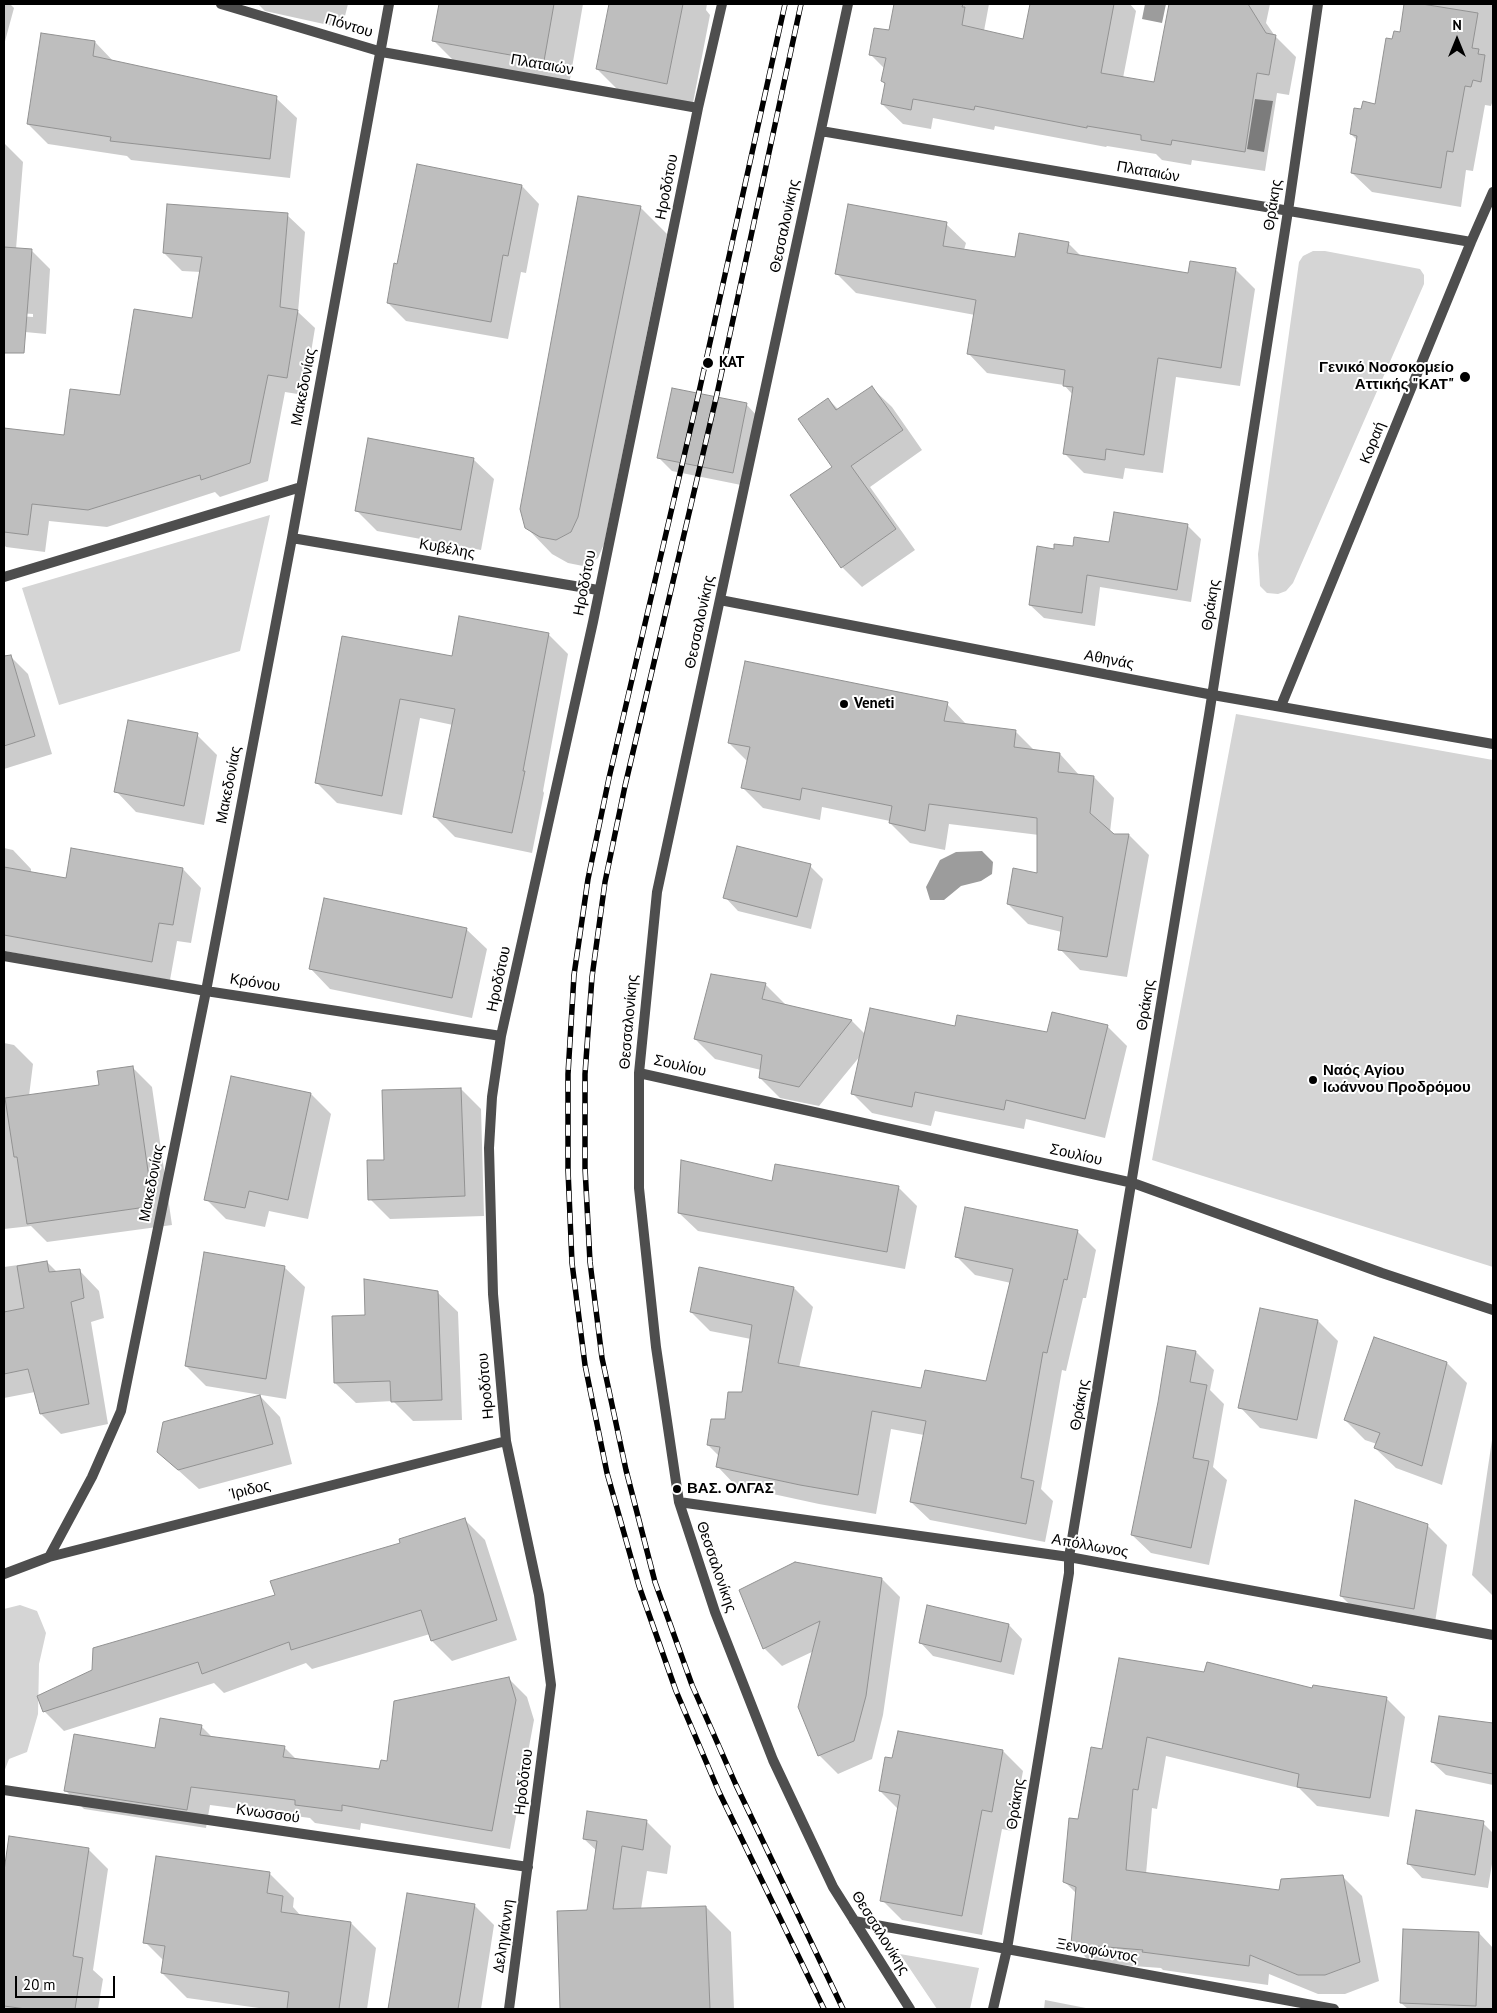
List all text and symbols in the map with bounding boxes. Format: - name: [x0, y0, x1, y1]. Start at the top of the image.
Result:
- street label: Πόντου: [323, 10, 375, 42]
- north arrow: [1432, 15, 1482, 65]
- text: N: [1452, 16, 1462, 34]
- street label: Πλαταιών: [509, 51, 575, 79]
- street label: Ηροδότου: [652, 153, 682, 221]
- street label: Πλαταιών: [1115, 158, 1181, 186]
- street label: Θεσσαλονίκης: [766, 178, 804, 274]
- street label: Θράκης: [1260, 178, 1286, 232]
- street label: Μακεδονίας: [288, 347, 320, 427]
- place label: KAT: [719, 354, 744, 372]
- marker: KAT: [701, 356, 715, 370]
- place label: Γενικό Νοσοκομείο Αττικής "ΚΑΤ": [1319, 359, 1454, 394]
- marker: Γενικό Νοσοκομείο Αττικής "ΚΑΤ": [1458, 370, 1472, 384]
- street label: Κοραή: [1356, 419, 1390, 467]
- street label: Κυβέλης: [418, 535, 476, 563]
- street label: Ηροδότου: [570, 549, 600, 617]
- street label: Θεσσαλονίκης: [681, 574, 719, 670]
- street label: Θράκης: [1198, 578, 1224, 632]
- street label: Αθηνάς: [1083, 646, 1135, 674]
- place label: Veneti: [854, 695, 895, 713]
- marker: Veneti: [838, 698, 850, 710]
- street label: Μακεδονίας: [213, 745, 245, 825]
- street label: Ηροδότου: [483, 945, 515, 1013]
- street label: Κρόνου: [228, 970, 282, 996]
- street label: Θεσσαλονίκης: [616, 974, 642, 1070]
- street label: Θράκης: [1133, 978, 1159, 1032]
- street label: Σουλίου: [652, 1051, 708, 1081]
- place label: Ναός Αγίου Ιωάννου Προδρόμου: [1323, 1062, 1471, 1097]
- marker: Ναός Αγίου Ιωάννου Προδρόμου: [1307, 1074, 1319, 1086]
- street label: Σουλίου: [1048, 1140, 1104, 1170]
- street label: Μακεδονίας: [136, 1143, 168, 1223]
- street label: Ηροδότου: [474, 1352, 498, 1420]
- street label: Θράκης: [1067, 1378, 1093, 1432]
- street label: Ίριδος: [228, 1476, 272, 1504]
- place label: ΒΑΣ. ΟΛΓΑΣ: [687, 1480, 774, 1498]
- marker: ΒΑΣ. ΟΛΓΑΣ: [671, 1483, 683, 1495]
- street label: Θεσσαλονίκης: [692, 1519, 740, 1615]
- street label: Απόλλωνος: [1050, 1530, 1130, 1562]
- street label: Ηροδότου: [511, 1748, 537, 1816]
- street label: Θράκης: [1003, 1777, 1029, 1831]
- street label: Κνωσσού: [235, 1801, 301, 1827]
- street label: Θεσσαλονίκης: [847, 1888, 913, 1978]
- street label: Δεληγιάννη: [490, 1898, 518, 1974]
- street label: Ξενοφώντος: [1055, 1935, 1139, 1967]
- scale bar: [18, 1966, 118, 1998]
- text: 20 m: [23, 1975, 56, 1994]

